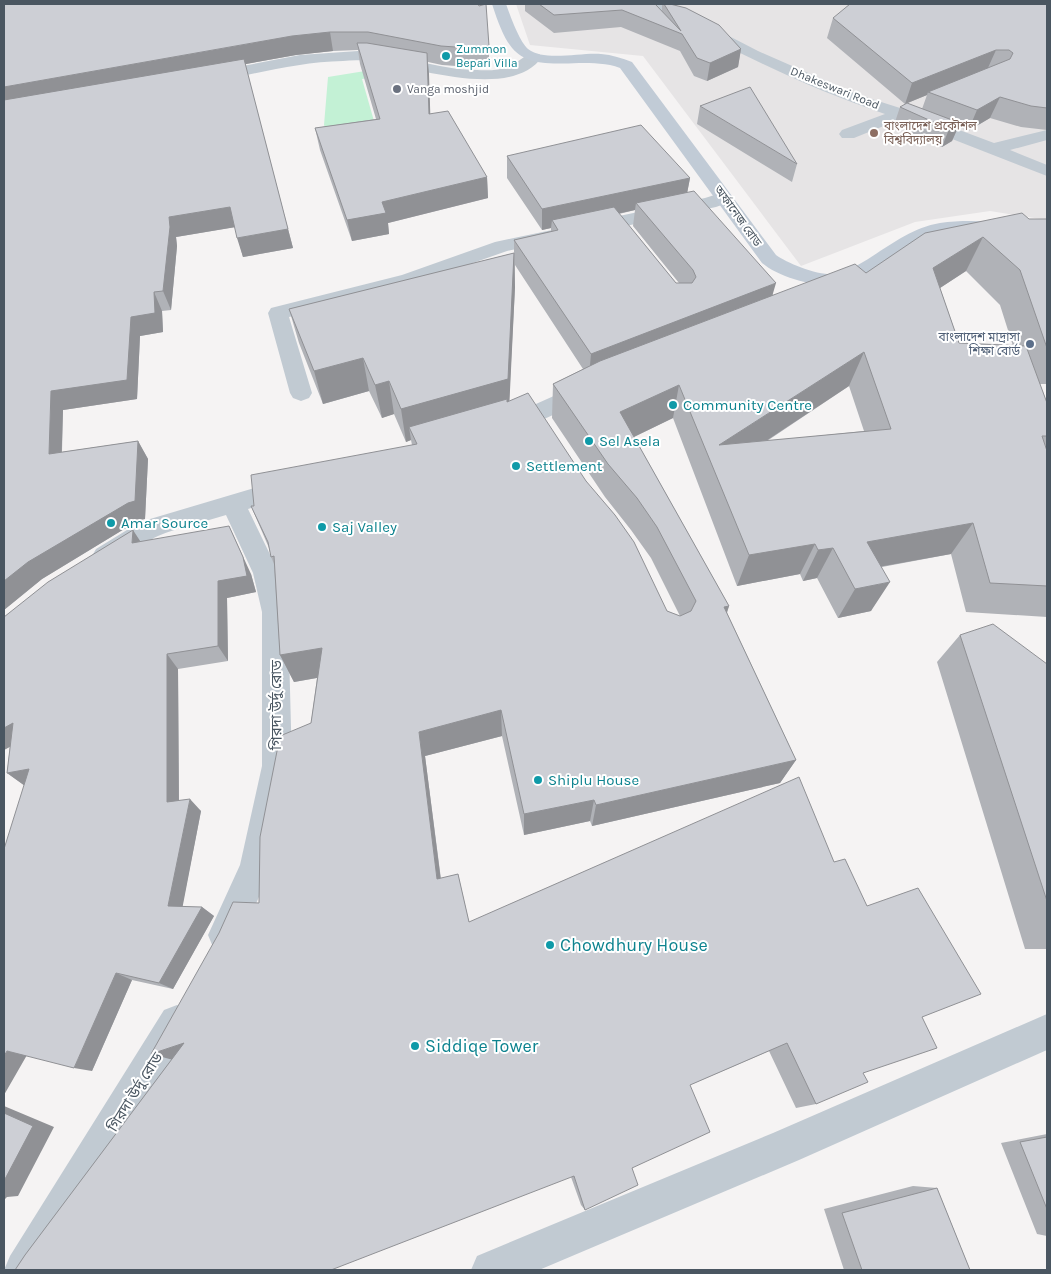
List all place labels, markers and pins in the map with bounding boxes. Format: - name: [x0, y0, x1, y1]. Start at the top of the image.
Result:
- place label: Zummon Bepari Villa: [456, 42, 518, 70]
- marker: Zummon Bepari Villa: [440, 50, 452, 62]
- place label: Vanga moshjid: [407, 82, 489, 96]
- marker: Vanga moshjid: [391, 83, 403, 95]
- place label: বাংলাদেশ প্রকৌশল বিশ্ববিদ্যালয়: [883, 118, 977, 147]
- marker: বাংলাদেশ প্রকৌশল বিশ্ববিদ্যালয়: [868, 127, 880, 139]
- place label: বাংলাদেশ মাদ্রাসা শিক্ষা বোর্ড: [938, 330, 1021, 358]
- marker: বাংলাদেশ মাদ্রাসা শিক্ষা বোর্ড: [1024, 338, 1036, 350]
- place label: Community Centre: [683, 396, 812, 414]
- marker: Community Centre: [667, 399, 679, 411]
- place label: Sel Asela: [599, 432, 660, 450]
- marker: Sel Asela: [583, 435, 595, 447]
- place label: Settlement: [526, 457, 603, 475]
- marker: Settlement: [510, 460, 522, 472]
- place label: Amar Source: [121, 514, 208, 532]
- marker: Amar Source: [105, 517, 117, 529]
- place label: Saj Valley: [332, 518, 397, 536]
- marker: Saj Valley: [316, 521, 328, 533]
- place label: Shiplu House: [548, 771, 639, 789]
- marker: Shiplu House: [532, 774, 544, 786]
- place label: Chowdhury House: [560, 934, 708, 956]
- marker: Chowdhury House: [544, 939, 556, 951]
- place label: Siddiqe Tower: [425, 1035, 539, 1057]
- marker: Siddiqe Tower: [409, 1040, 421, 1052]

